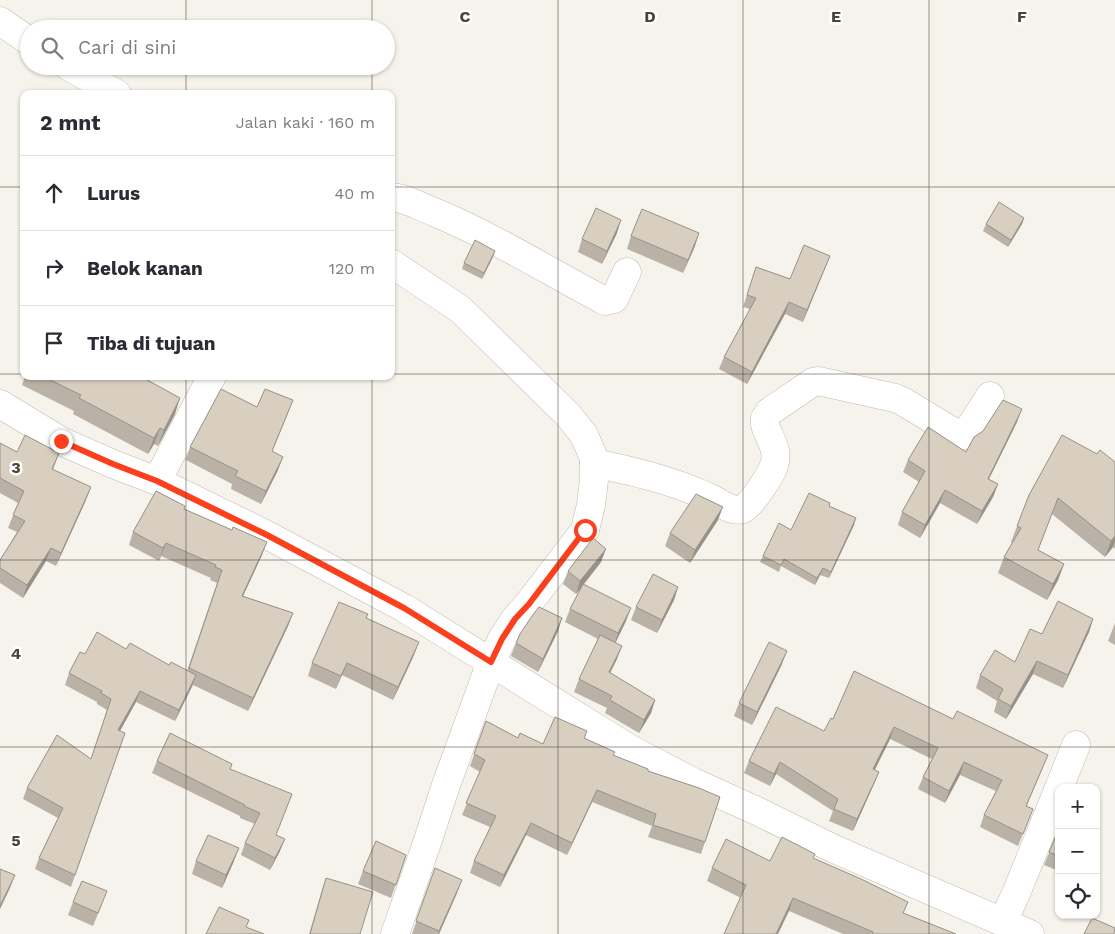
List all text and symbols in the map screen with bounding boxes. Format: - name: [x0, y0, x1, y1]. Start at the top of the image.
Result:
- text: C: [460, 7, 471, 26]
- text: D: [644, 7, 656, 26]
- text: E: [831, 7, 841, 26]
- text: F: [1017, 7, 1027, 26]
- search box: [20, 20, 395, 75]
- icon: search: [38, 34, 66, 62]
- text: Cari di sini: [78, 36, 176, 59]
- text: 2 mnt: [40, 110, 100, 135]
- text: Jalan kaki · 160 m: [236, 113, 375, 132]
- icon: ahead: [40, 179, 68, 207]
- text: Lurus: [87, 182, 140, 205]
- text: 40 m: [335, 184, 375, 203]
- icon: right: [40, 254, 68, 282]
- text: Belok kanan: [87, 257, 203, 280]
- text: 120 m: [329, 259, 375, 278]
- icon: arrive: [40, 329, 68, 357]
- text: Tiba di tujuan: [87, 332, 216, 355]
- route end: [50, 430, 73, 453]
- text: 3: [11, 458, 21, 477]
- route start: [574, 519, 597, 542]
- text: 4: [11, 644, 21, 663]
- map controls: [1055, 784, 1100, 919]
- button: +: [1055, 784, 1100, 829]
- button: −: [1055, 829, 1100, 874]
- text: 5: [11, 831, 21, 850]
- button: locate: [1055, 874, 1100, 919]

